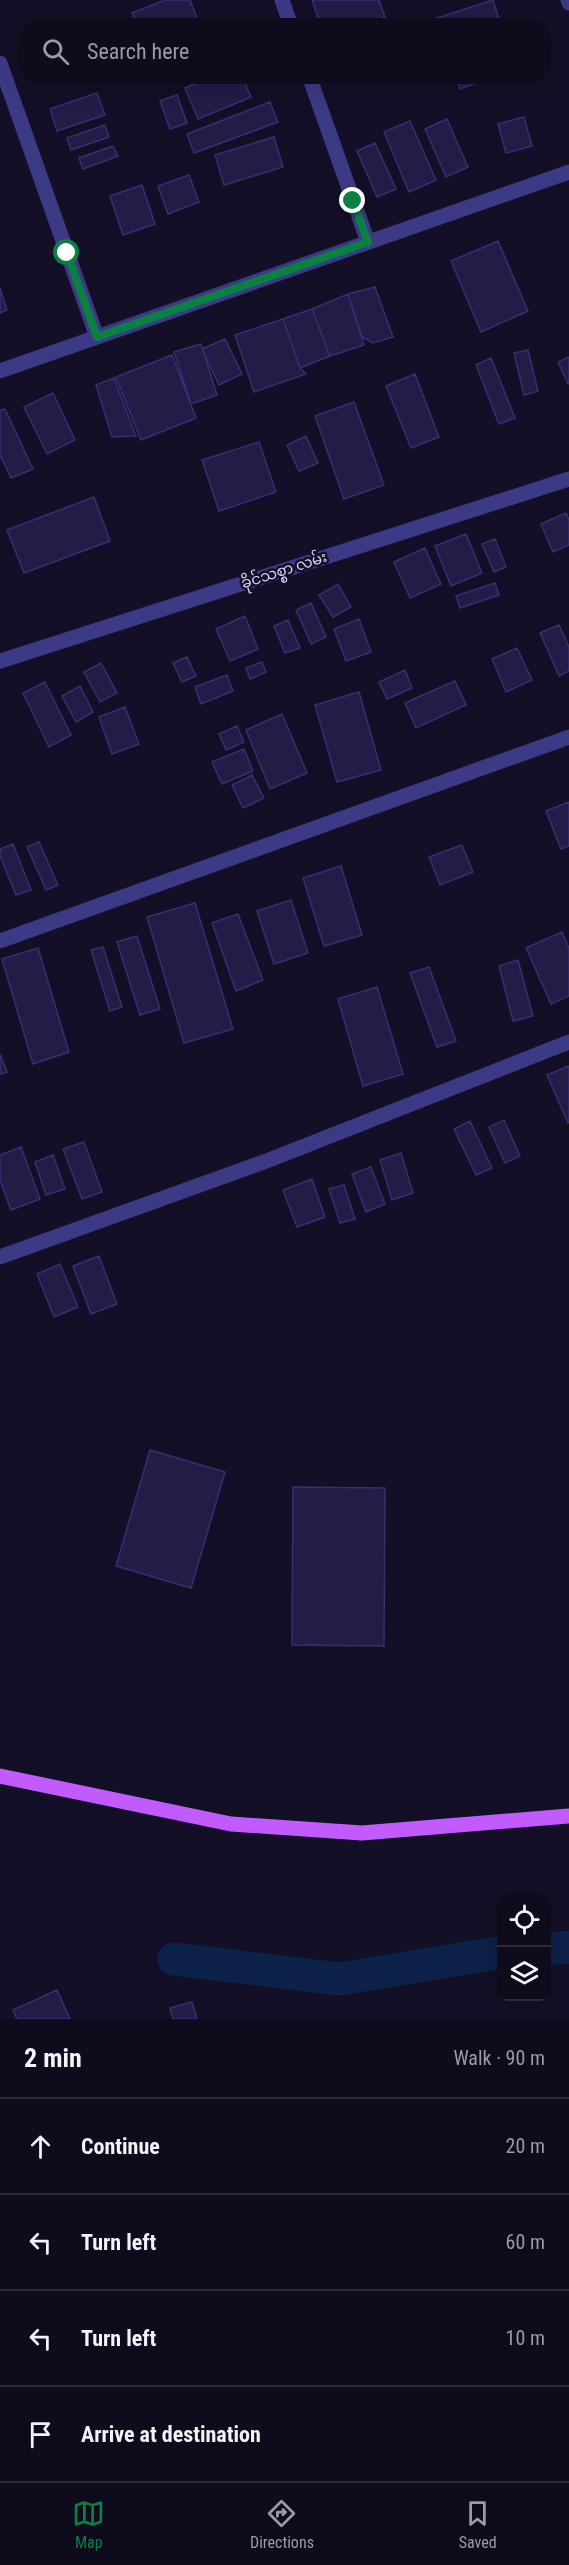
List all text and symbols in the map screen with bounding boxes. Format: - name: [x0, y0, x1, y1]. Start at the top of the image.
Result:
- search box: [18, 18, 551, 84]
- icon: search: [39, 35, 72, 68]
- text: Search here: [87, 39, 189, 64]
- route end: [339, 187, 365, 213]
- route start: [53, 239, 79, 265]
- street label: ခိုင်သစ္စာ လမ်း: [238, 547, 330, 596]
- map controls: [497, 1893, 551, 2001]
- button: locate: [497, 1893, 551, 1947]
- button: layers: [497, 1947, 551, 2001]
- text: 2 min: [24, 2043, 82, 2073]
- text: Walk · 90 m: [453, 2046, 545, 2070]
- icon: ahead: [24, 2130, 57, 2163]
- text: Continue: [81, 2134, 160, 2159]
- text: 20 m: [506, 2134, 545, 2158]
- icon: left: [24, 2226, 57, 2259]
- text: Turn left: [81, 2230, 156, 2255]
- text: 60 m: [506, 2230, 545, 2254]
- icon: left: [24, 2322, 57, 2355]
- text: Turn left: [81, 2326, 156, 2351]
- text: 10 m: [506, 2326, 545, 2350]
- icon: arrive: [24, 2418, 57, 2451]
- text: Arrive at destination: [81, 2422, 261, 2447]
- tab: Map: [72, 2497, 105, 2552]
- tab: Directions: [250, 2497, 314, 2552]
- tab: Saved: [459, 2497, 497, 2552]

